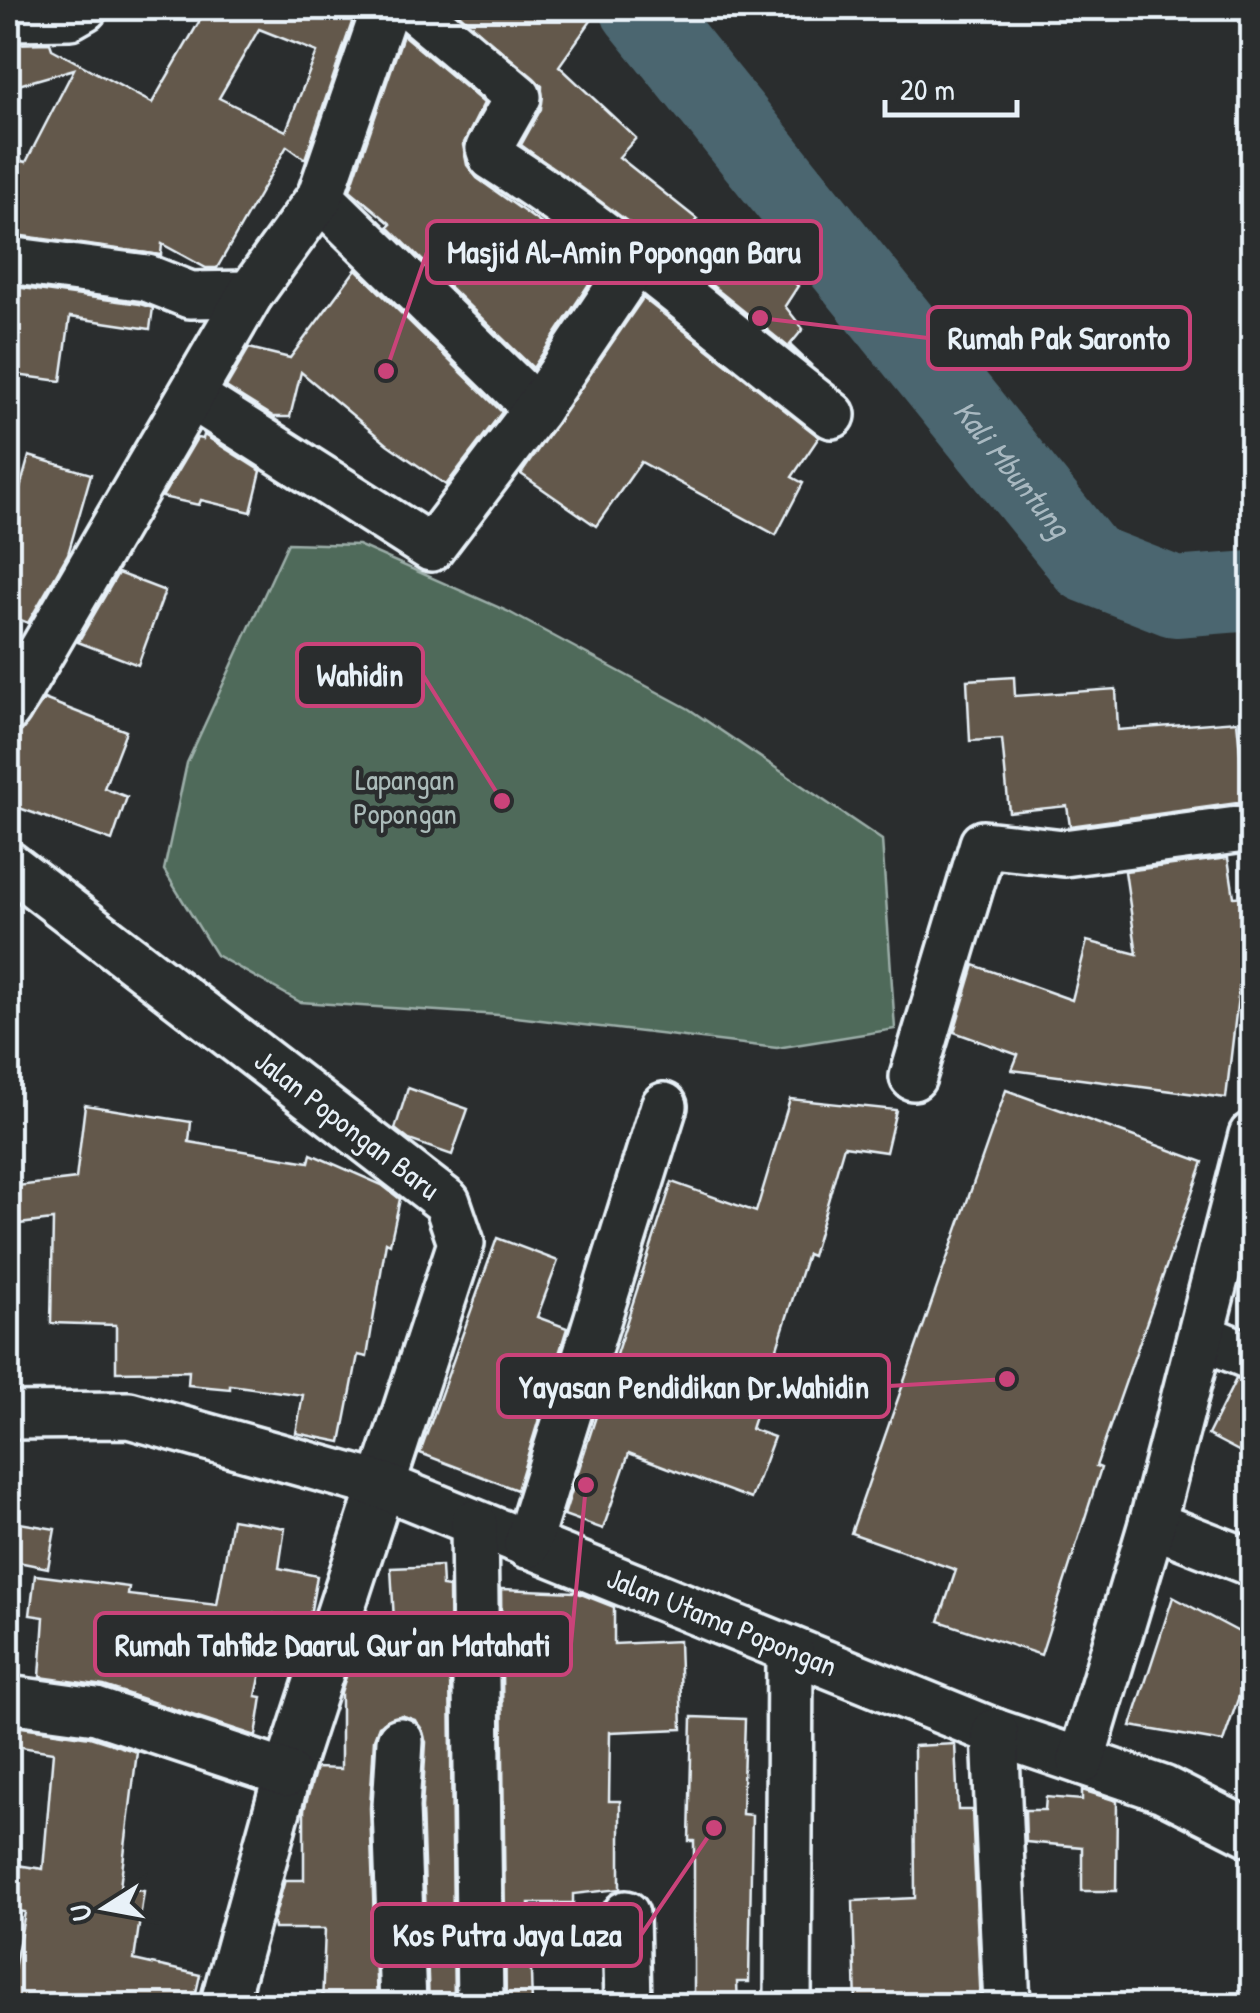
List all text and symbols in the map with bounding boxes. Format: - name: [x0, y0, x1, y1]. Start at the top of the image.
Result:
- scale bar: [885, 55, 1018, 117]
- text: 20 m: [900, 69, 955, 109]
- callout: Masjid Al-Amin Popongan Baru: [427, 221, 821, 283]
- text: Masjid Al-Amin Popongan Baru: [447, 230, 801, 274]
- callout: Rumah Pak Saronto: [928, 307, 1190, 369]
- text: Rumah Pak Saronto: [948, 316, 1170, 359]
- water label: Kali Mbuntung: [944, 391, 1082, 547]
- callout: Wahidin: [297, 644, 423, 706]
- text: Wahidin: [317, 653, 403, 696]
- park label: Lapangan Popongan: [353, 759, 457, 833]
- street label: Jalan Popongan Baru: [247, 1040, 449, 1209]
- callout: Yayasan Pendidikan Dr.Wahidin: [498, 1355, 889, 1417]
- text: Yayasan Pendidikan Dr.Wahidin: [519, 1365, 869, 1409]
- street label: Jalan Utama Popongan: [601, 1557, 843, 1685]
- callout: Rumah Tahfidz Daarul Qur'an Matahati: [95, 1613, 571, 1675]
- text: Rumah Tahfidz Daarul Qur'an Matahati: [115, 1623, 551, 1666]
- north arrow: [55, 1858, 155, 1958]
- text: U: [60, 1902, 101, 1924]
- callout: Kos Putra Jaya Laza: [372, 1904, 641, 1966]
- text: Kos Putra Jaya Laza: [392, 1913, 622, 1957]

